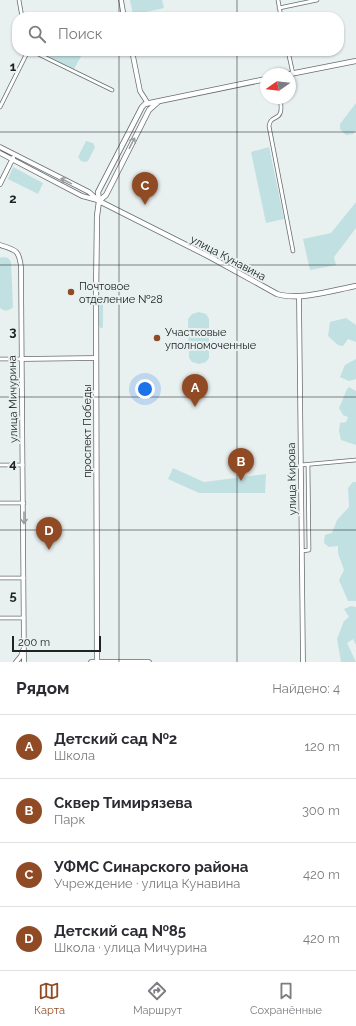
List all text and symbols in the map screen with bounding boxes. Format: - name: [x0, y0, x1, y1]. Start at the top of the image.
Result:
- search box: [12, 12, 344, 56]
- icon: search: [26, 23, 48, 45]
- text: Поиск: [58, 25, 103, 43]
- text: 1: [10, 59, 17, 74]
- north arrow: [260, 68, 296, 104]
- one-way arrow: [129, 137, 136, 149]
- pin: C: [132, 172, 158, 205]
- one-way arrow: [60, 177, 72, 184]
- text: 2: [9, 191, 17, 206]
- street label: улица Кунавина: [188, 233, 268, 283]
- place label: Почтовое отделение №28: [79, 280, 163, 306]
- marker: Почтовое отделение №28: [66, 287, 76, 297]
- text: 3: [9, 324, 17, 339]
- place label: Участковые уполномоченные: [165, 326, 257, 352]
- marker: Участковые уполномоченные: [152, 333, 162, 343]
- street label: улица Мичурина: [6, 355, 20, 443]
- pin: A: [182, 374, 208, 407]
- your location: [135, 379, 155, 399]
- street label: проспект Победы: [81, 384, 94, 478]
- street label: улица Кирова: [285, 443, 299, 515]
- pin: B: [228, 448, 254, 481]
- text: 4: [9, 456, 17, 471]
- one-way arrow: [20, 511, 28, 524]
- pin: D: [36, 517, 62, 550]
- text: 5: [9, 588, 17, 603]
- scale bar: [12, 634, 101, 653]
- text: 200 m: [18, 636, 50, 649]
- text: Рядом: [16, 678, 69, 698]
- text: Найдено: 4: [272, 681, 340, 696]
- text: Детский сад №2: [54, 730, 177, 748]
- text: A: [25, 739, 33, 754]
- text: 120 m: [304, 739, 340, 754]
- text: Школа: [54, 748, 95, 763]
- text: Сквер Тимирязева: [54, 794, 192, 812]
- text: B: [25, 803, 33, 818]
- text: 300 m: [302, 803, 340, 818]
- text: Парк: [54, 812, 85, 827]
- text: УФМС Синарского района: [54, 858, 248, 876]
- text: C: [25, 867, 33, 882]
- text: 420 m: [303, 867, 340, 882]
- text: Учреждение · улица Кунавина: [54, 876, 240, 891]
- text: Детский сад №85: [54, 922, 186, 940]
- text: D: [24, 931, 34, 946]
- text: 420 m: [303, 931, 340, 946]
- text: Школа · улица Мичурина: [54, 940, 207, 955]
- tab: Карта: [34, 980, 65, 1017]
- tab: Маршрут: [133, 980, 182, 1017]
- tab: Сохранённые: [250, 980, 322, 1017]

